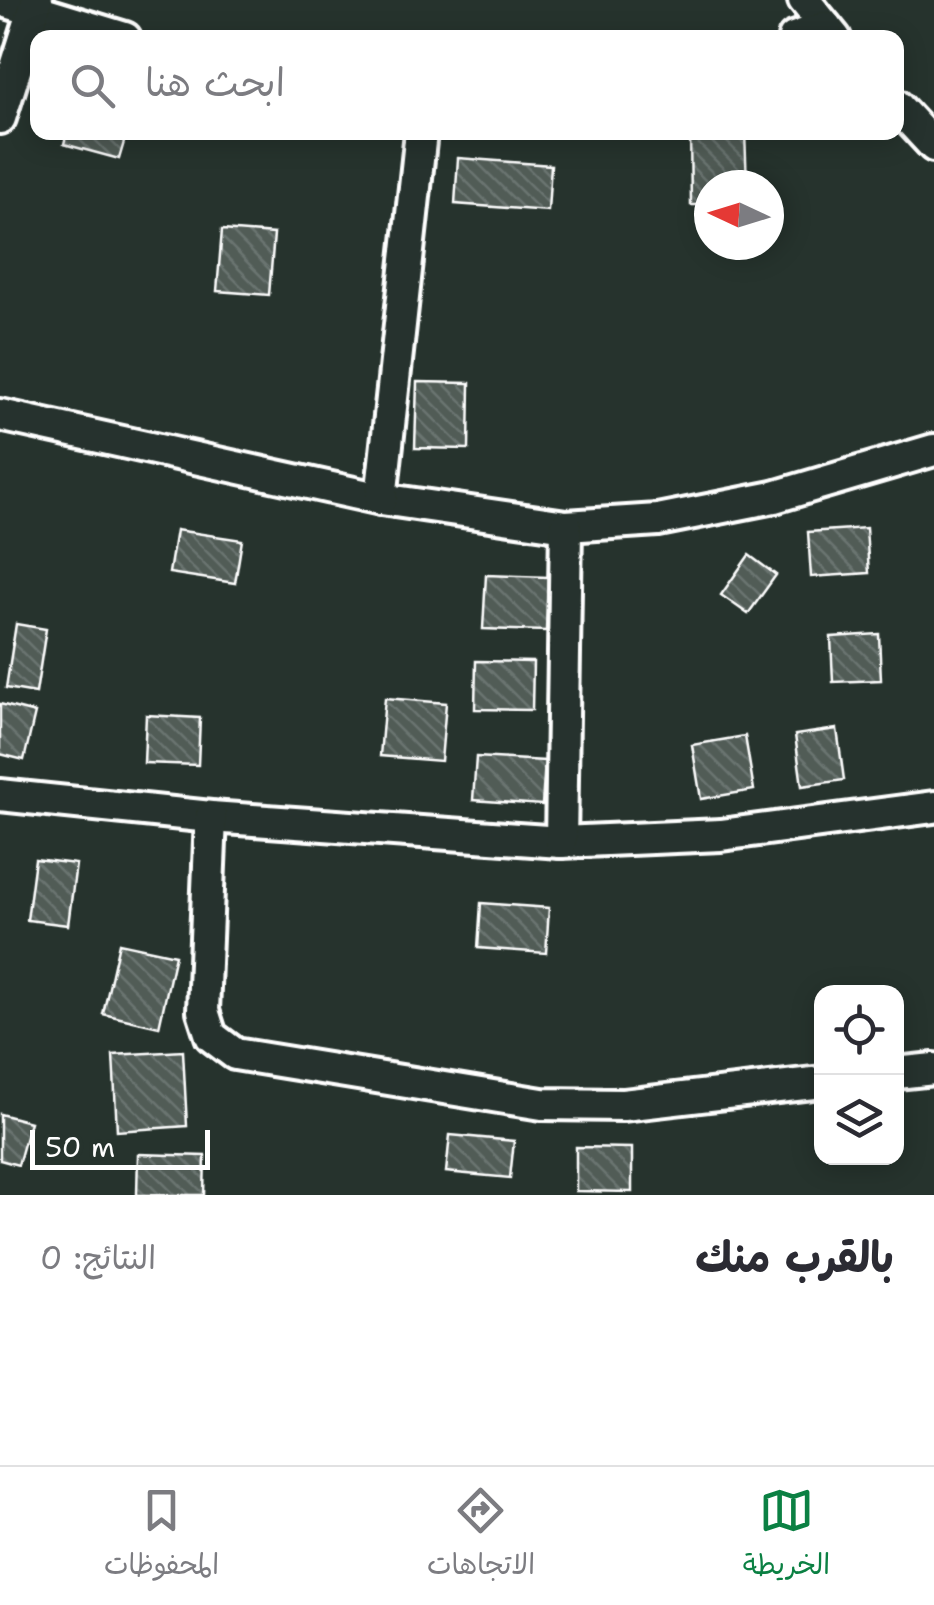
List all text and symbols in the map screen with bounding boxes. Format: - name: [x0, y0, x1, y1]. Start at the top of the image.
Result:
- search box: [30, 30, 904, 140]
- text: ابحث هنا: [145, 57, 285, 108]
- icon: search: [65, 58, 120, 113]
- north arrow: [694, 170, 784, 260]
- map controls: [814, 985, 904, 1165]
- button: locate: [814, 985, 904, 1075]
- button: layers: [814, 1075, 904, 1165]
- scale bar: [30, 1125, 210, 1170]
- text: 50 m: [45, 1128, 115, 1166]
- text: بالقرب منك: [695, 1229, 894, 1285]
- text: النتائج: 0: [40, 1236, 156, 1279]
- tab: المحفوظات: [104, 1483, 219, 1589]
- tab: الاتجاهات: [427, 1483, 535, 1589]
- tab: الخريطة: [743, 1483, 830, 1589]

